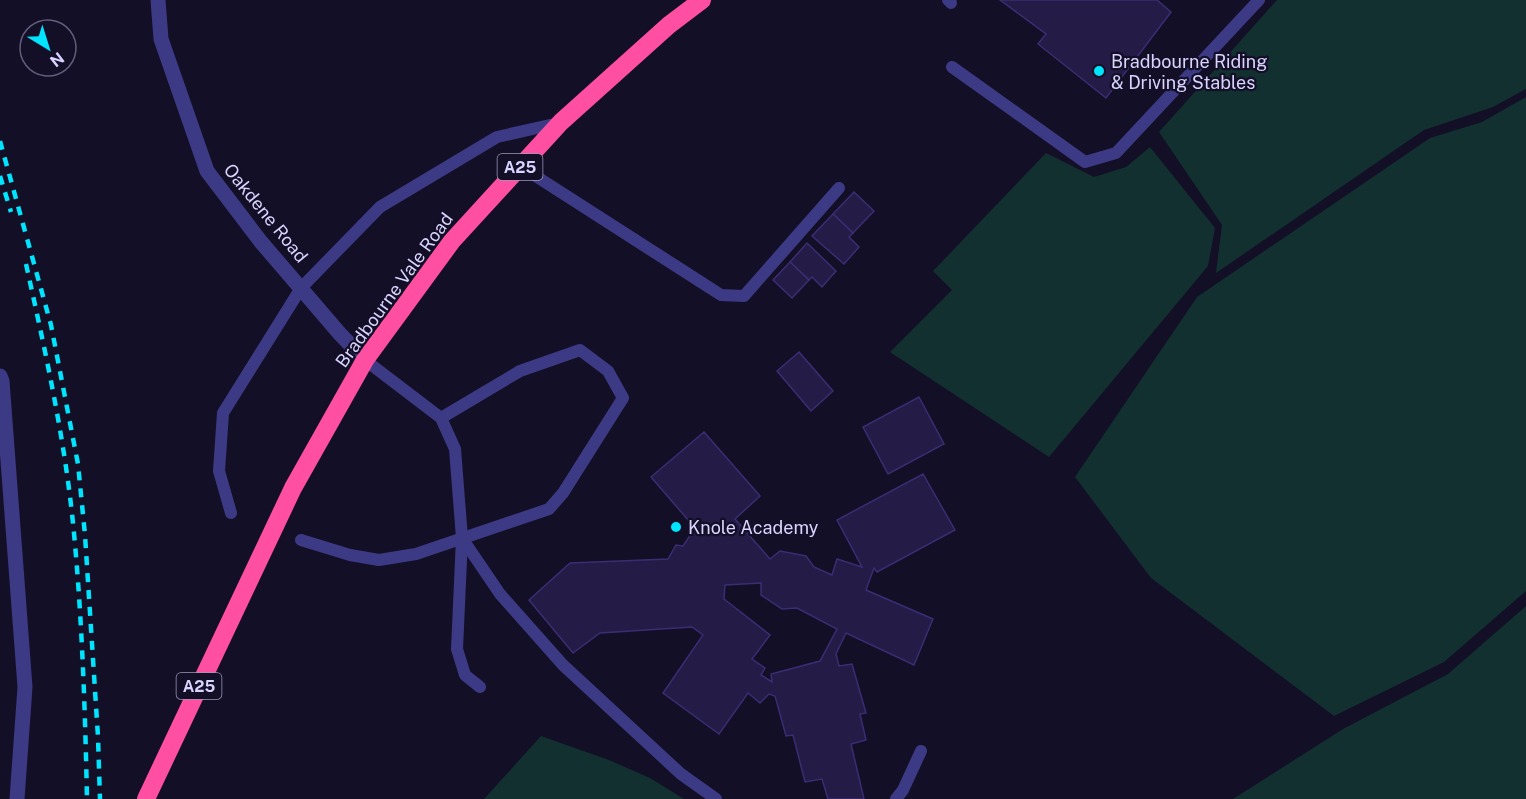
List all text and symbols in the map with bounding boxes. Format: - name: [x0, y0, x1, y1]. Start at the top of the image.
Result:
- north arrow: [18, 18, 78, 78]
- text: N: [46, 48, 68, 71]
- place label: Bradbourne Riding & Driving Stables: [1111, 51, 1267, 93]
- marker: Bradbourne Riding & Driving Stables: [1092, 64, 1106, 78]
- road number: A25: [498, 154, 542, 180]
- street label: Oakdene Road: [220, 159, 312, 267]
- street label: Bradbourne Vale Road: [331, 209, 457, 371]
- place label: Knole Academy: [688, 517, 819, 538]
- marker: Knole Academy: [669, 520, 683, 534]
- road number: A25: [176, 673, 222, 699]

